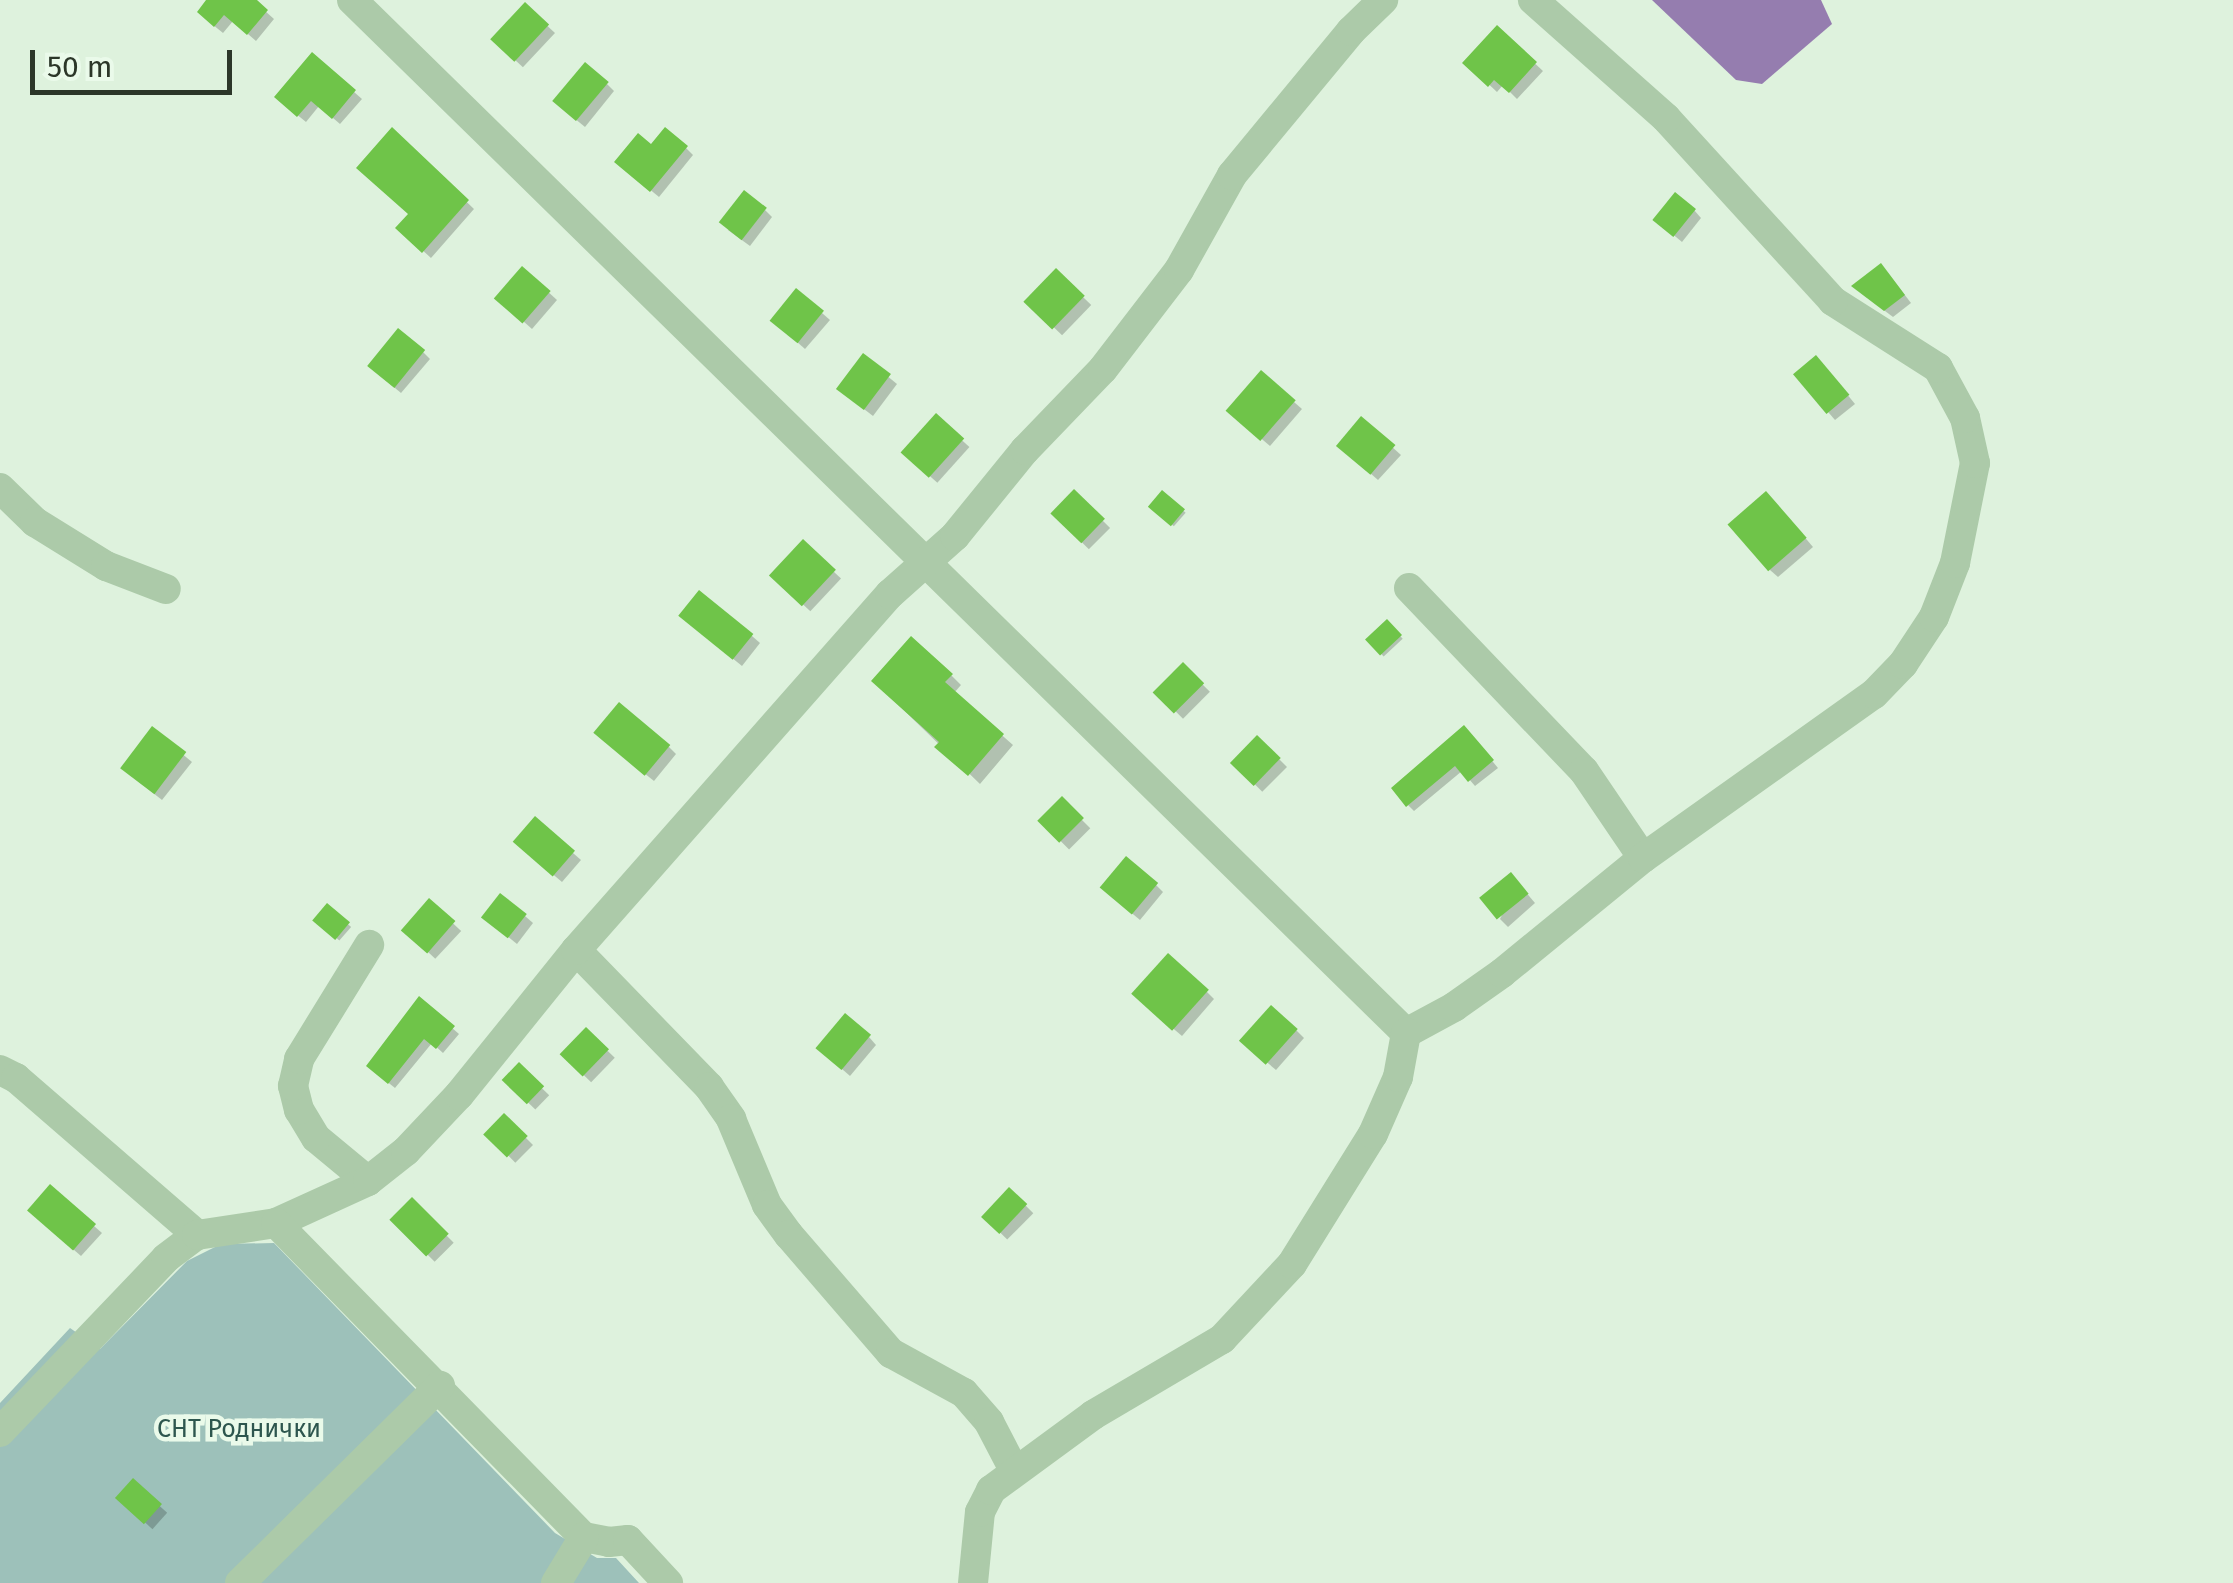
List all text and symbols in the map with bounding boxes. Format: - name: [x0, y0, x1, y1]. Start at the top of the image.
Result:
- scale bar: [35, 30, 238, 92]
- text: 50 m: [47, 49, 112, 85]
- park label: СНТ Роднички: [157, 1414, 321, 1444]

